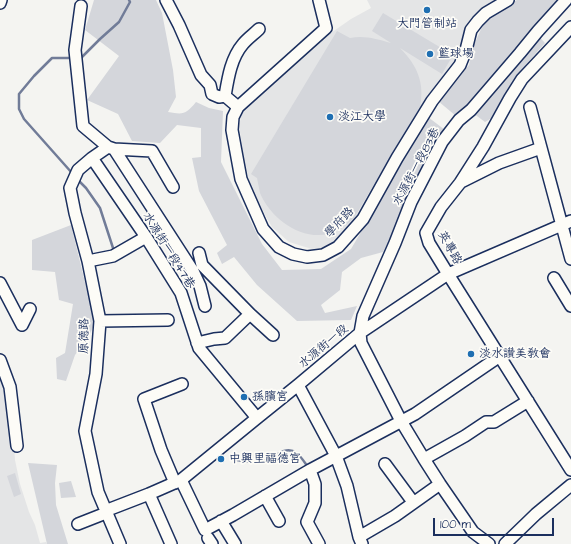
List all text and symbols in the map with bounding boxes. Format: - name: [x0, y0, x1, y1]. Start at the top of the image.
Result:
- marker: 大門管制站: [422, 5, 432, 15]
- place label: 大門管制站: [397, 17, 457, 31]
- place label: 籃球場: [438, 47, 474, 61]
- marker: 籃球場: [425, 49, 435, 59]
- place label: 淡江大學: [338, 110, 386, 124]
- marker: 淡江大學: [325, 112, 335, 122]
- street label: 水源街一段83巷: [390, 126, 444, 208]
- street label: 學府路: [322, 205, 358, 241]
- street label: 水源街一段47巷: [139, 210, 197, 292]
- street label: 英專路: [434, 229, 464, 267]
- street label: 原德路: [77, 318, 93, 354]
- street label: 水源街一段: [296, 322, 352, 372]
- place label: 淡水讚美教會: [479, 347, 551, 361]
- marker: 淡水讚美教會: [466, 349, 476, 359]
- place label: 孫臏宮: [252, 390, 288, 404]
- marker: 孫臏宮: [239, 392, 249, 402]
- place label: 中興里福德宮: [229, 452, 301, 466]
- marker: 中興里福德宮: [216, 454, 226, 464]
- scale bar: [435, 510, 556, 536]
- text: 100 m: [440, 516, 471, 533]

